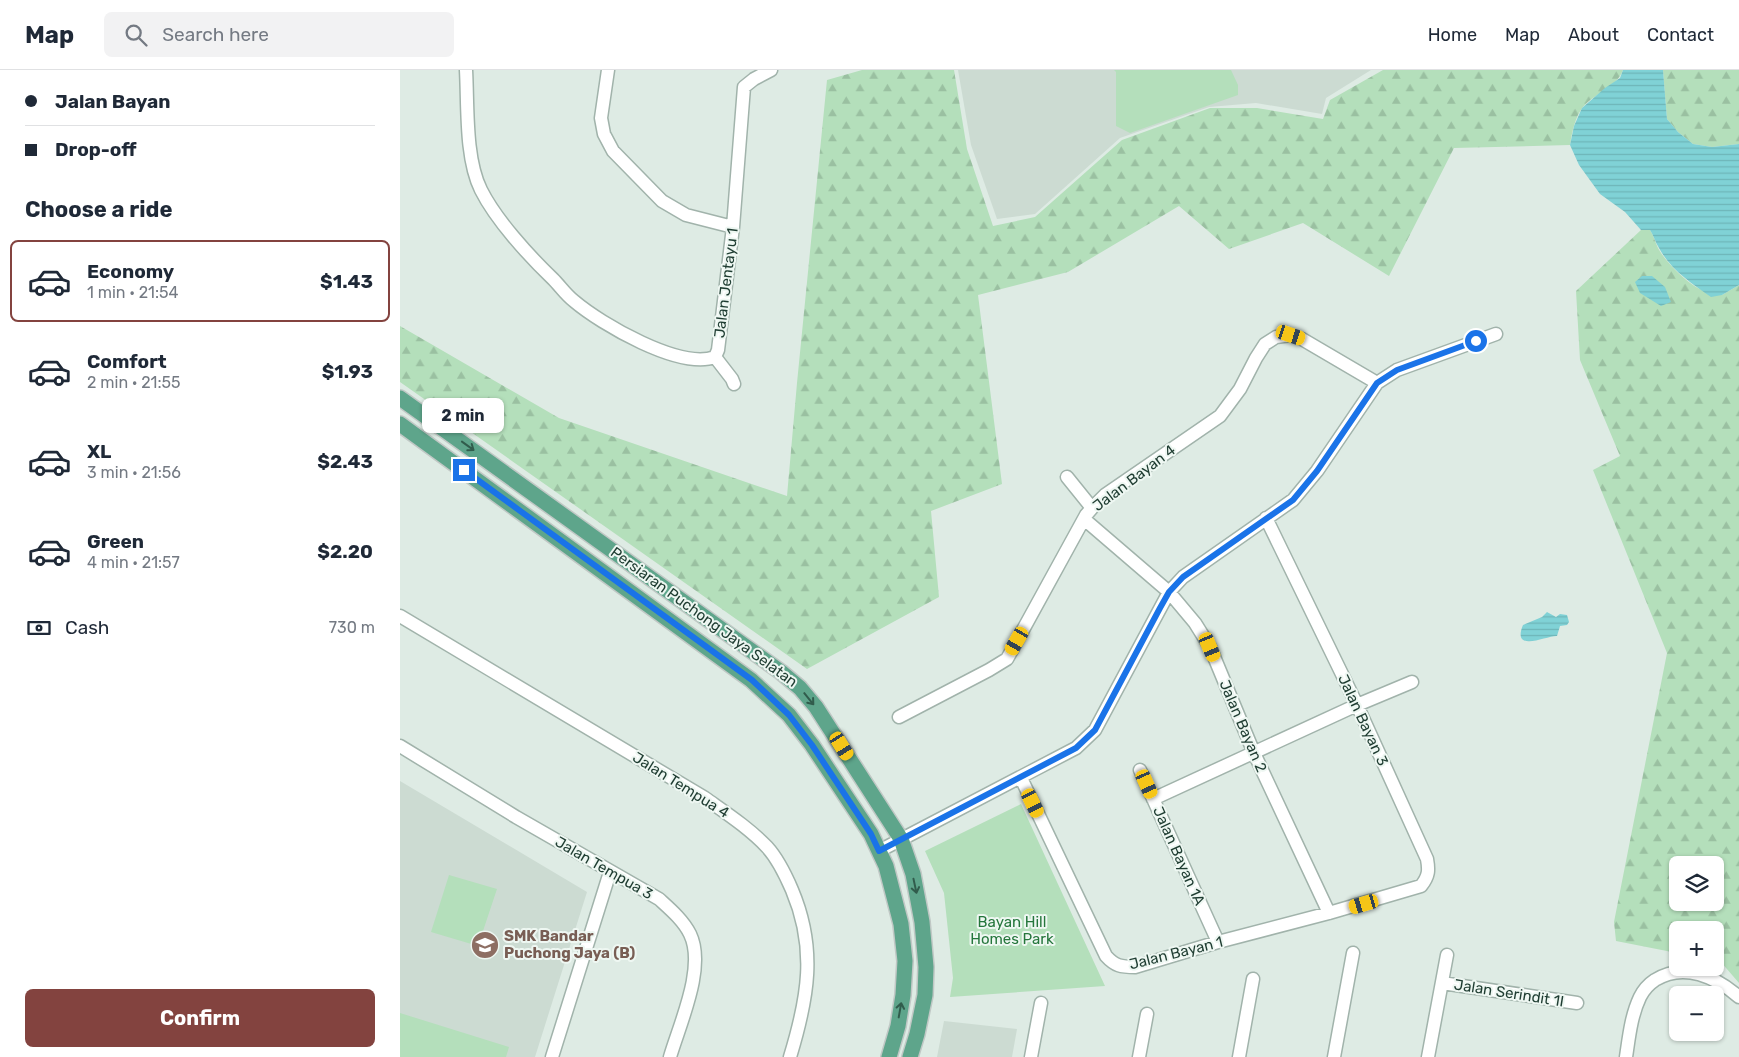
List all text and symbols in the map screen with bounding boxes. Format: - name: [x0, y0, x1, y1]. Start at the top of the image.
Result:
- search box: [104, 12, 454, 57]
- text: Map: [25, 21, 74, 49]
- icon: search: [122, 21, 150, 49]
- text: Search here: [162, 23, 269, 46]
- text: Home: [1428, 24, 1477, 46]
- text: Map: [1505, 24, 1540, 46]
- text: About: [1568, 24, 1619, 46]
- text: Contact: [1647, 24, 1714, 46]
- text: Jalan Bayan: [55, 90, 170, 113]
- text: Drop-off: [55, 138, 137, 161]
- text: Choose a ride: [25, 196, 172, 223]
- street label: Jalan Jentayu 1: [710, 227, 742, 339]
- icon: car: [27, 259, 72, 304]
- text: Economy: [87, 260, 174, 283]
- text: $1.43: [320, 270, 373, 293]
- text: 1 min · 21:54: [87, 283, 178, 302]
- car: [1274, 323, 1307, 347]
- route start: [1465, 330, 1487, 352]
- icon: car: [27, 349, 72, 394]
- text: Comfort: [87, 350, 167, 373]
- text: $1.93: [322, 360, 373, 383]
- text: 2 min · 21:55: [87, 373, 181, 392]
- callout: 2 min: [423, 398, 505, 432]
- text: 2 min: [441, 406, 485, 425]
- icon: car: [27, 439, 72, 484]
- text: XL: [87, 440, 111, 463]
- one-way arrow: [461, 441, 474, 452]
- street label: Jalan Bayan 4: [1089, 441, 1179, 515]
- text: $2.43: [317, 450, 373, 473]
- route end: [453, 459, 475, 481]
- text: 3 min · 21:56: [87, 463, 181, 482]
- icon: car: [27, 529, 72, 574]
- text: Green: [87, 530, 144, 553]
- text: $2.20: [317, 540, 373, 563]
- street label: Persiaran Puchong Jaya Selatan: [607, 543, 801, 691]
- text: 4 min · 21:57: [87, 553, 180, 572]
- icon: cash: [25, 614, 53, 642]
- text: Cash: [65, 616, 109, 639]
- text: 730 m: [329, 618, 375, 637]
- car: [1003, 624, 1030, 658]
- car: [1197, 630, 1222, 664]
- street label: Jalan Bayan 3: [1334, 672, 1392, 768]
- street label: Jalan Bayan 2: [1215, 677, 1271, 775]
- one-way arrow: [804, 692, 815, 705]
- car: [827, 729, 856, 763]
- street label: Jalan Tempua 4: [629, 748, 733, 822]
- car: [1134, 767, 1159, 801]
- car: [1019, 786, 1046, 820]
- street label: Jalan Bayan 1A: [1149, 804, 1209, 908]
- street label: Jalan Tempua 3: [552, 833, 656, 903]
- map controls: [1669, 856, 1724, 1041]
- button: layers: [1669, 856, 1724, 911]
- one-way arrow: [911, 878, 920, 894]
- car: [1347, 893, 1380, 915]
- park label: Bayan Hill Homes Park: [970, 913, 1054, 948]
- button: +: [1669, 921, 1724, 976]
- place label: SMK Bandar Puchong Jaya (B): [504, 927, 636, 962]
- school or university icon: SMK Bandar Puchong Jaya (B): [470, 930, 500, 960]
- street label: Jalan Bayan 1: [1127, 933, 1225, 973]
- street label: Jalan Serindit 1I: [1453, 975, 1565, 1011]
- button: −: [1669, 986, 1724, 1041]
- button: Confirm: [25, 989, 375, 1047]
- one-way arrow: [896, 1002, 906, 1018]

